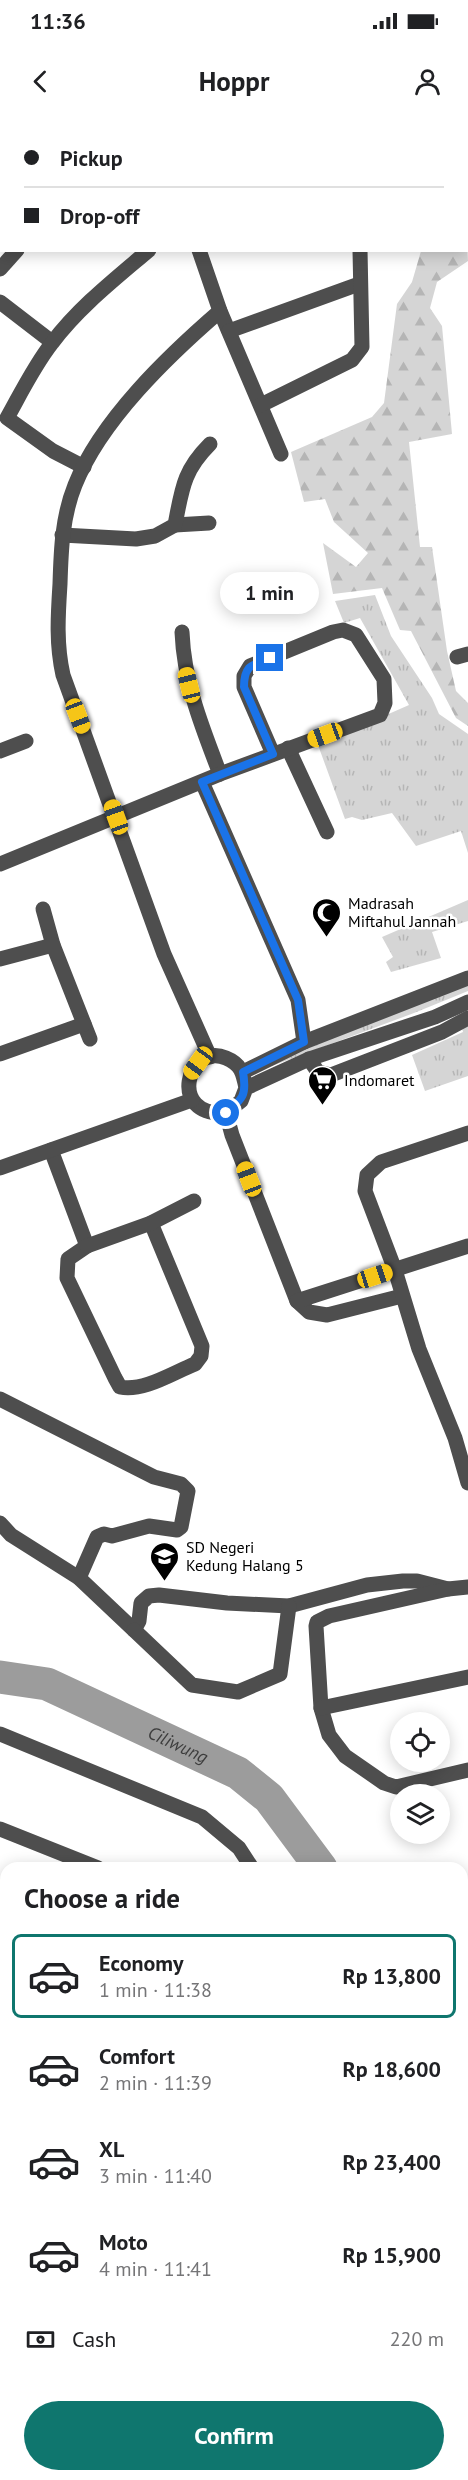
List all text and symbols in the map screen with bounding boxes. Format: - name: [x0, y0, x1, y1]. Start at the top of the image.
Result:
- text: 11:36: [30, 7, 86, 35]
- text: Hoppr: [199, 64, 269, 98]
- icon: back: [24, 65, 57, 98]
- icon: person: [411, 65, 444, 98]
- text: Pickup: [60, 144, 123, 172]
- text: Drop-off: [60, 202, 139, 230]
- callout: 1 min: [220, 571, 320, 613]
- text: 1 min: [245, 580, 294, 606]
- route end: [256, 644, 283, 671]
- car: [176, 665, 202, 705]
- car: [63, 696, 93, 736]
- car: [305, 720, 345, 750]
- car: [101, 797, 131, 837]
- place label: Madrasah Miftahul Jannah: [348, 893, 456, 931]
- mosque icon: Madrasah Miftahul Jannah: [311, 896, 343, 938]
- car: [180, 1043, 216, 1083]
- supermarket icon: Indomaret: [307, 1064, 339, 1106]
- place label: Indomaret: [344, 1070, 415, 1090]
- route start: [212, 1099, 239, 1126]
- car: [234, 1159, 264, 1199]
- car: [355, 1262, 395, 1290]
- place label: SD Negeri Kedung Halang 5: [186, 1537, 304, 1575]
- school or university icon: SD Negeri Kedung Halang 5: [149, 1540, 181, 1582]
- map controls: [390, 1712, 450, 1844]
- button: locate: [390, 1712, 450, 1772]
- water label: Ciliwung: [144, 1721, 212, 1768]
- button: layers: [390, 1784, 450, 1844]
- text: Choose a ride: [24, 1881, 180, 1915]
- icon: car: [27, 1949, 81, 2003]
- text: Economy: [99, 1949, 183, 1977]
- text: Rp 13,800: [342, 1962, 441, 1990]
- text: 1 min · 11:38: [99, 1977, 212, 2003]
- icon: car: [27, 2042, 81, 2096]
- text: Comfort: [99, 2042, 175, 2070]
- text: Rp 18,600: [342, 2055, 441, 2083]
- text: 2 min · 11:39: [99, 2070, 212, 2096]
- icon: car: [27, 2135, 81, 2189]
- text: XL: [99, 2135, 124, 2163]
- text: Rp 23,400: [342, 2148, 441, 2176]
- text: 3 min · 11:40: [99, 2163, 212, 2189]
- icon: car: [27, 2228, 81, 2282]
- text: Moto: [99, 2228, 148, 2256]
- text: Rp 15,900: [342, 2241, 441, 2269]
- text: 4 min · 11:41: [99, 2256, 212, 2282]
- icon: cash: [24, 2323, 57, 2356]
- text: Cash: [72, 2325, 116, 2353]
- text: 220 m: [390, 2326, 444, 2352]
- button: Confirm: [24, 2401, 444, 2470]

